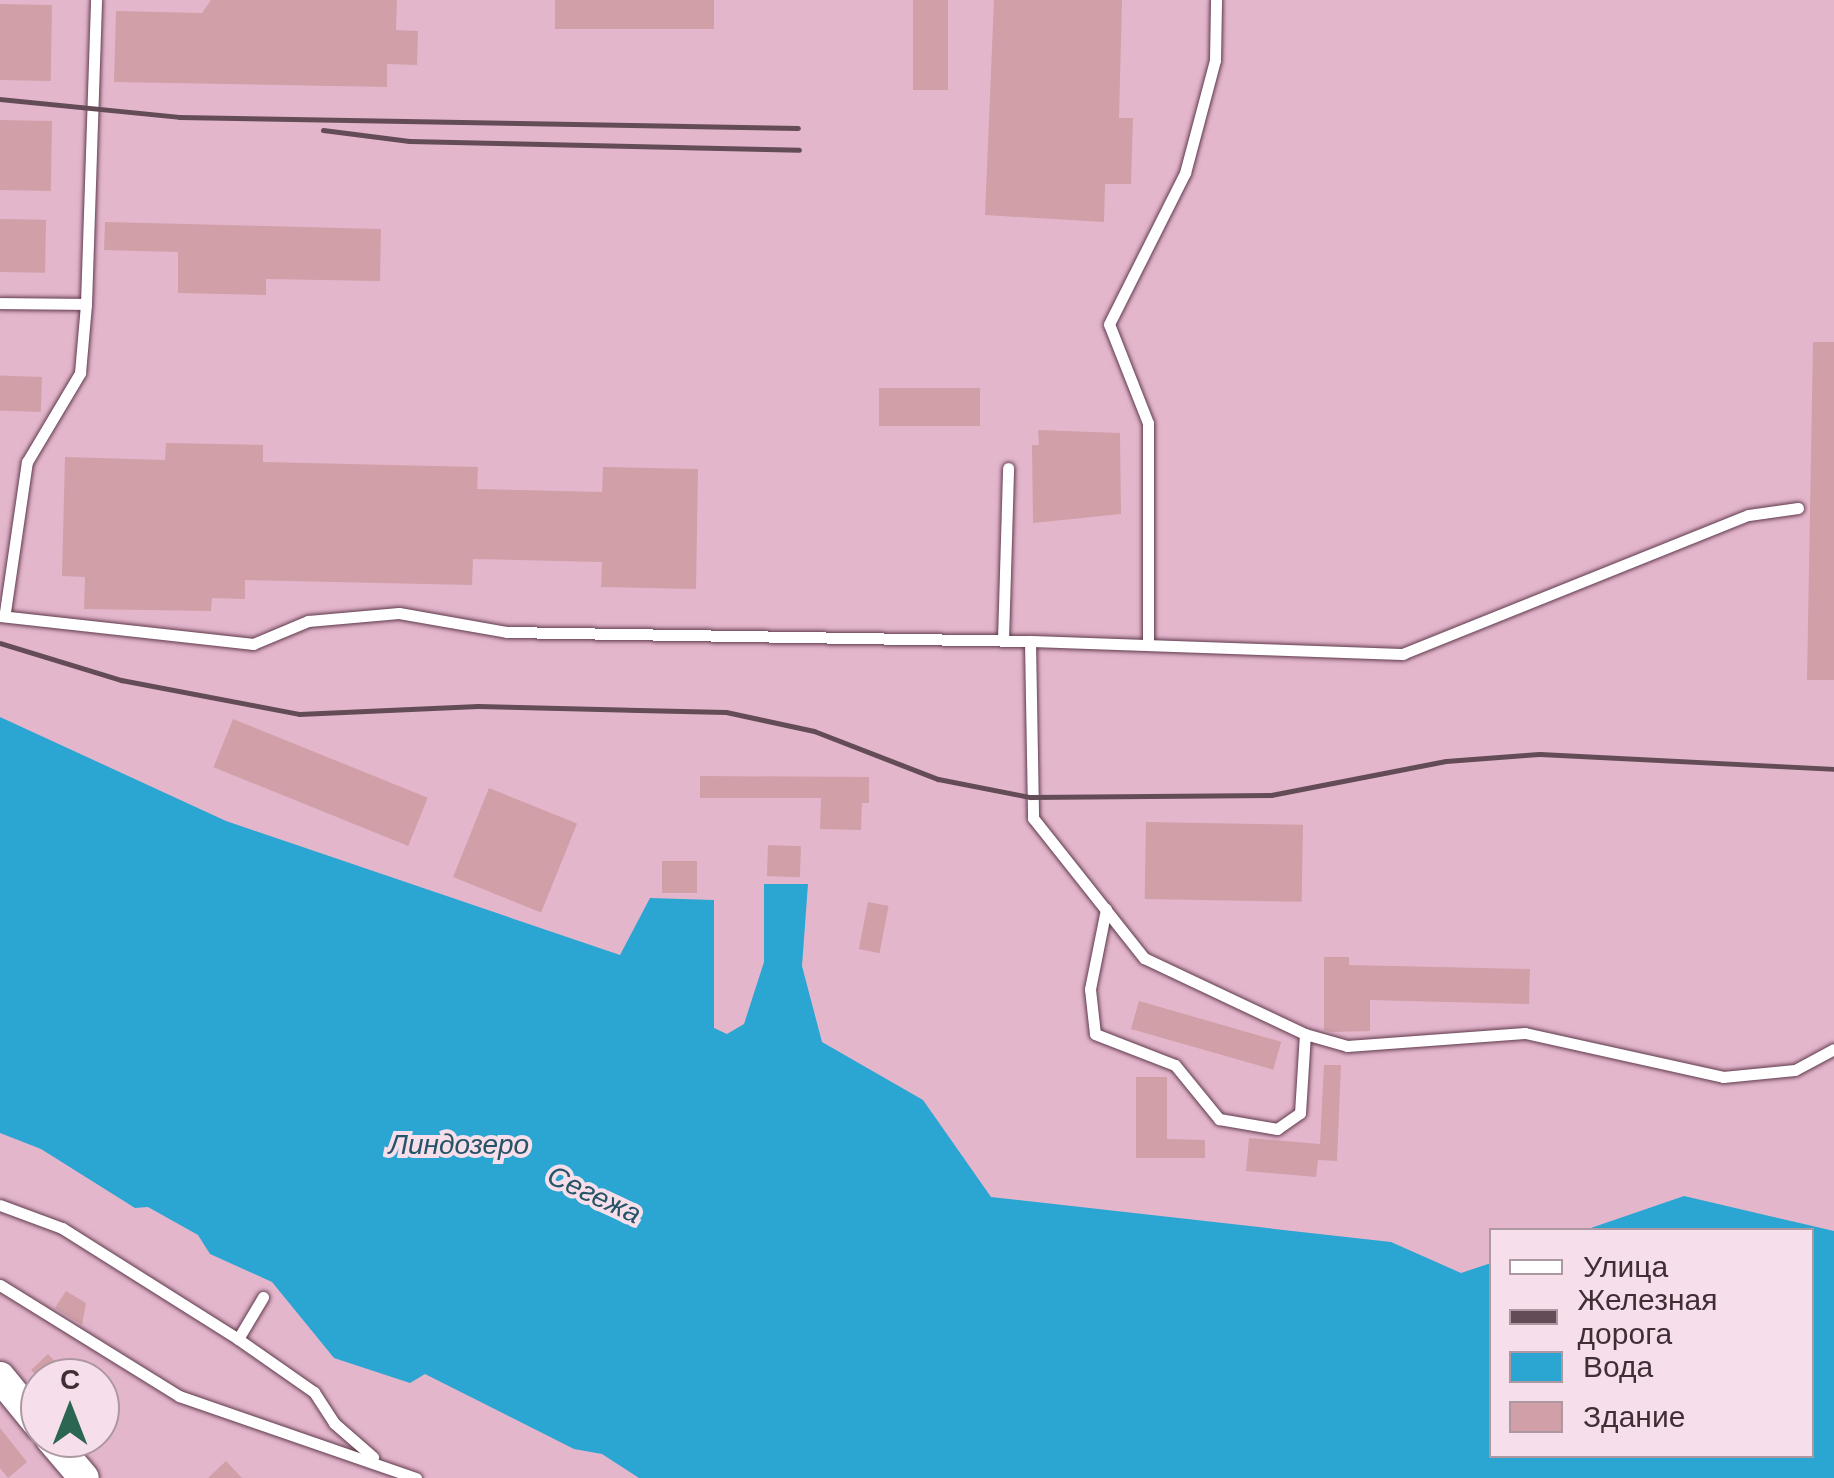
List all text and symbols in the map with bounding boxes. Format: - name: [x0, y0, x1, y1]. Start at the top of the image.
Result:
- water label: Линдозеро: [389, 1128, 529, 1162]
- water label: Сегежа: [542, 1159, 646, 1231]
- legend: [1489, 1228, 1814, 1458]
- text: Улица: [1583, 1250, 1668, 1283]
- text: Железная дорога: [1578, 1283, 1717, 1350]
- text: Вода: [1583, 1350, 1653, 1383]
- north arrow: [20, 1358, 120, 1458]
- text: С: [60, 1364, 80, 1395]
- text: Здание: [1583, 1400, 1685, 1433]

